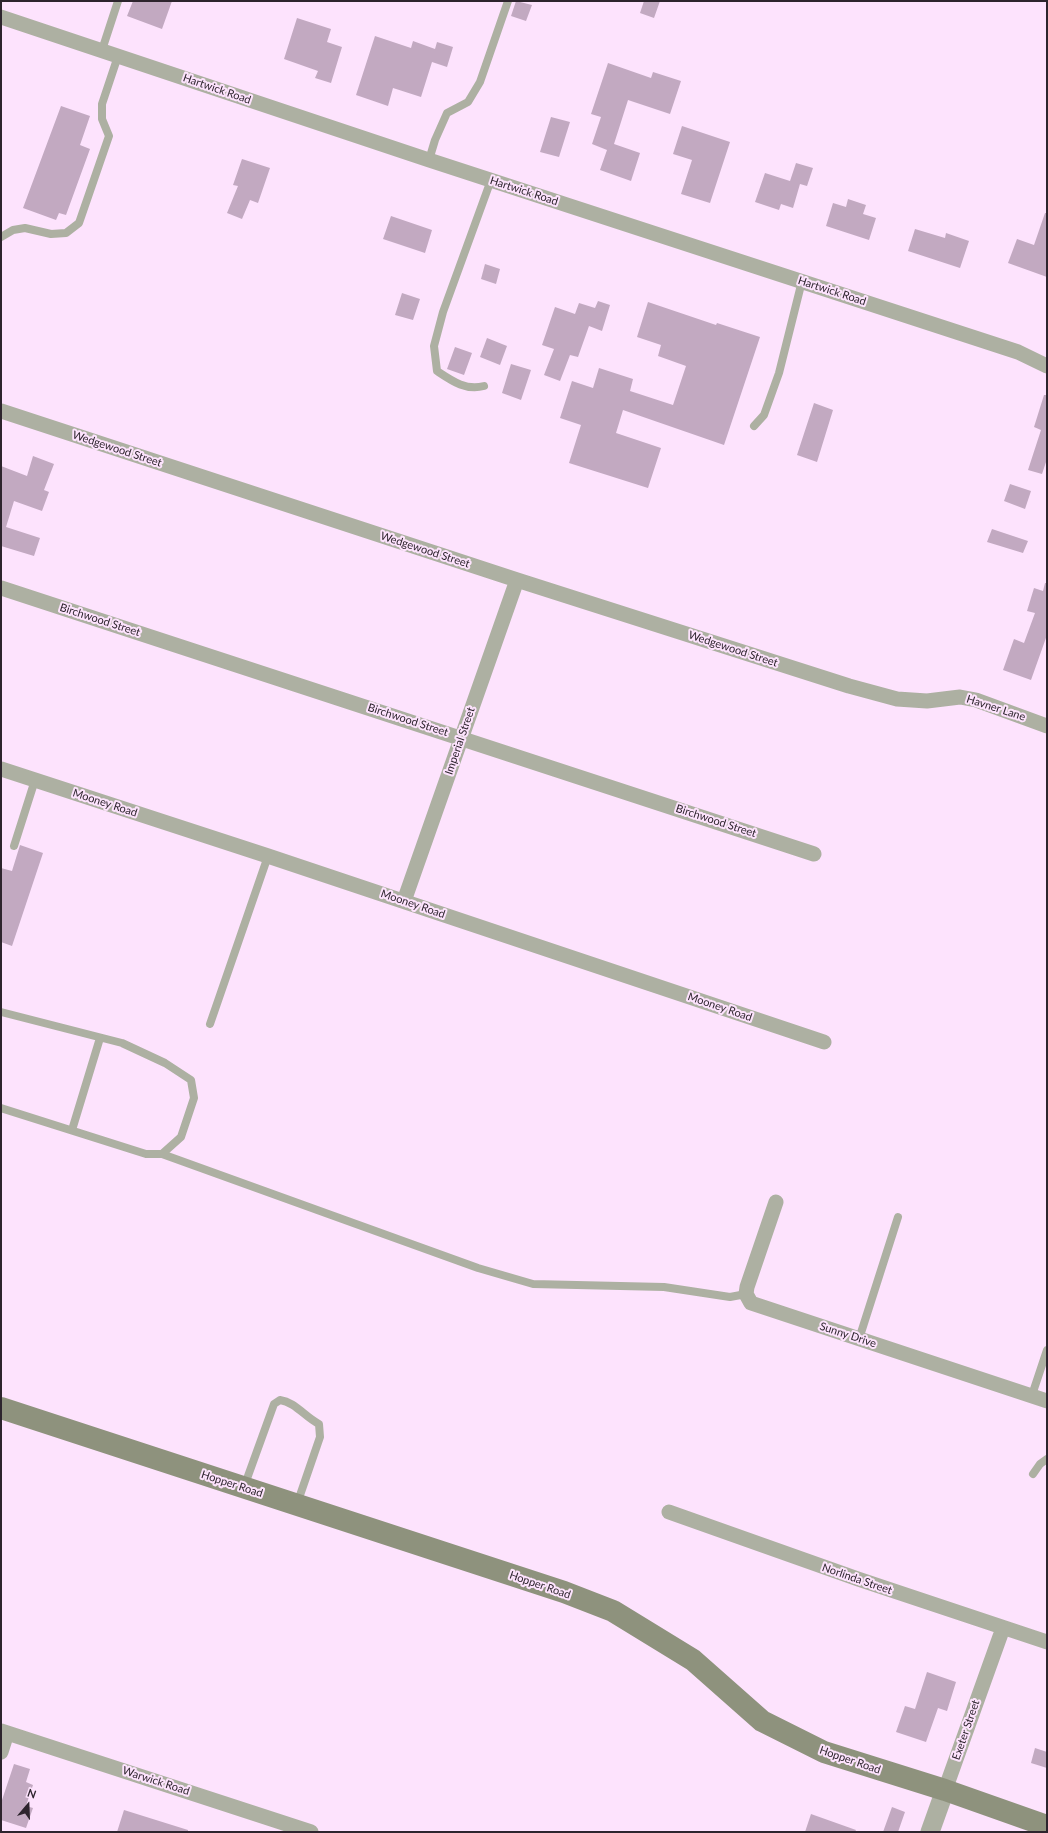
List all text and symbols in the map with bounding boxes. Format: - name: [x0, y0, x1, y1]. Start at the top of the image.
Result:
- street label: Hartwick Road: [181, 71, 253, 107]
- street label: Hartwick Road: [488, 174, 560, 208]
- street label: Hartwick Road: [796, 274, 868, 308]
- street label: Wedgewood Street: [71, 428, 163, 470]
- street label: Wedgewood Street: [379, 529, 471, 571]
- street label: Birchwood Street: [58, 601, 142, 639]
- street label: Wedgewood Street: [687, 628, 779, 670]
- street label: Havner Lane: [965, 692, 1027, 724]
- street label: Birchwood Street: [366, 701, 450, 739]
- street label: Imperial Street: [442, 706, 478, 776]
- street label: Mooney Road: [71, 786, 139, 820]
- street label: Birchwood Street: [674, 802, 758, 840]
- street label: Mooney Road: [379, 887, 447, 921]
- street label: Mooney Road: [686, 990, 754, 1024]
- street label: Sunny Drive: [818, 1320, 878, 1350]
- street label: Hopper Road: [200, 1468, 264, 1500]
- street label: Norlinda Street: [820, 1561, 894, 1597]
- street label: Hopper Road: [508, 1568, 572, 1602]
- street label: Exeter Street: [950, 1698, 982, 1762]
- street label: Hopper Road: [818, 1743, 882, 1777]
- street label: Warwick Road: [121, 1764, 191, 1798]
- north arrow: [8, 1785, 48, 1825]
- text: N: [26, 1786, 38, 1801]

